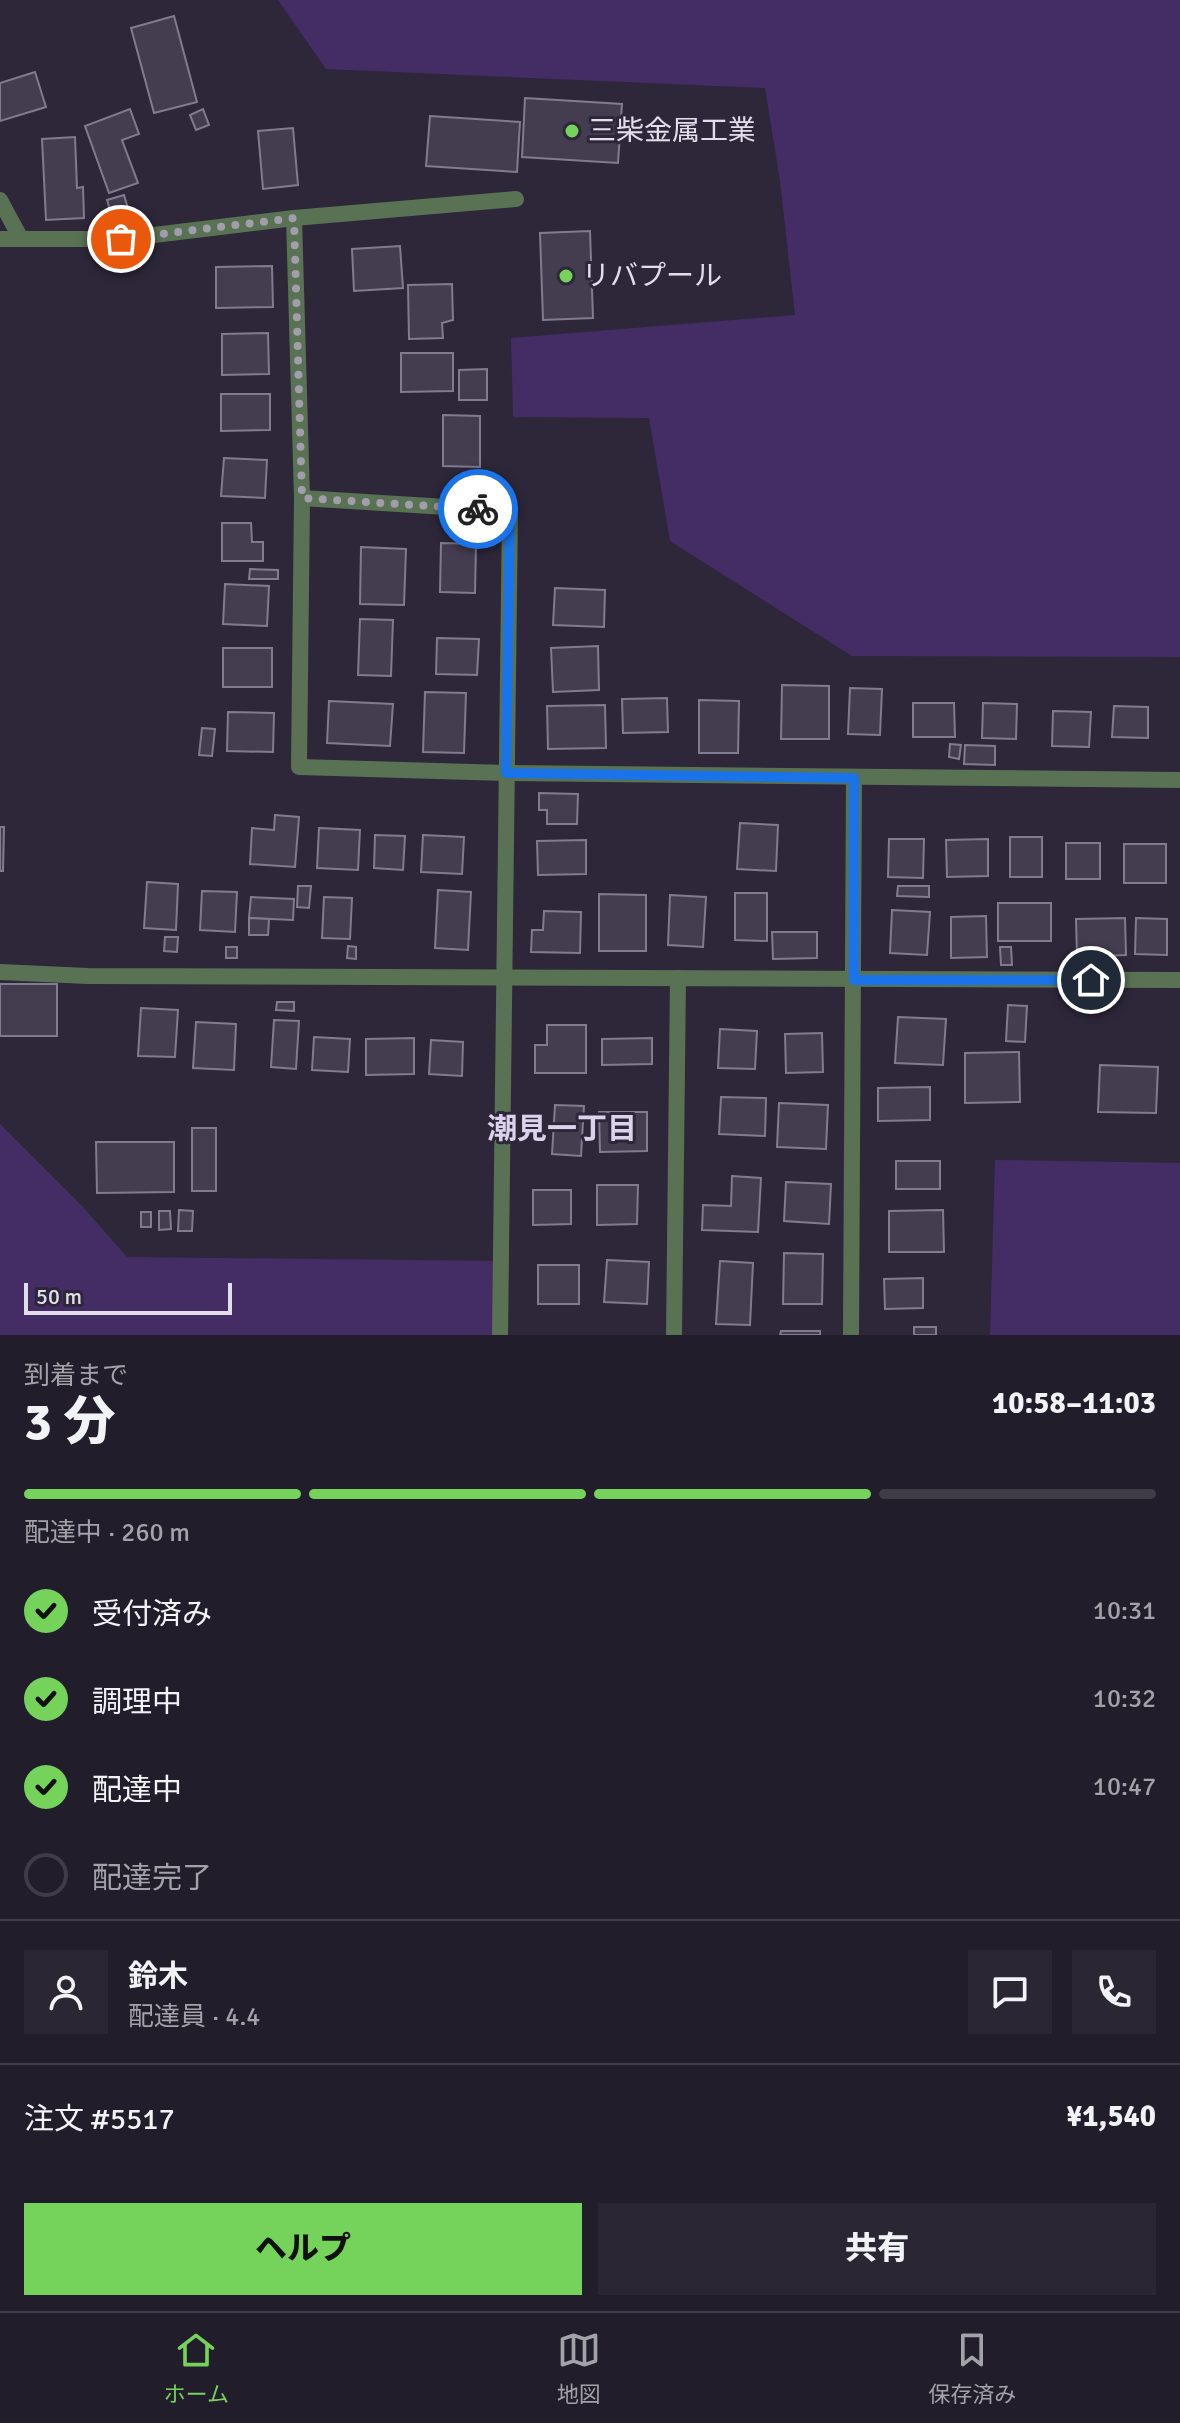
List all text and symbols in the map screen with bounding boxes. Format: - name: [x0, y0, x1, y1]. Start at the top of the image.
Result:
- place label: 三柴金属工業: [588, 114, 756, 148]
- marker: 三柴金属工業: [563, 122, 581, 140]
- pin: [87, 205, 155, 273]
- icon: bag: [99, 217, 143, 261]
- place label: リバプール: [582, 259, 722, 293]
- marker: リバプール: [557, 267, 575, 285]
- courier: [438, 469, 518, 549]
- icon: bike: [456, 487, 500, 531]
- pin: [1057, 946, 1125, 1014]
- icon: home: [1069, 958, 1113, 1002]
- district label: 潮見一丁目: [487, 1111, 637, 1148]
- scale bar: [24, 1279, 232, 1315]
- text: 50 m: [36, 1283, 82, 1310]
- text: 到着まで: [24, 1360, 128, 1392]
- text: 10:58–11:03: [992, 1385, 1156, 1422]
- text: 3 分: [24, 1390, 116, 1454]
- text: 配達中 · 260 m: [24, 1517, 190, 1549]
- icon: check: [24, 1589, 68, 1633]
- text: 10:31: [1093, 1595, 1156, 1627]
- text: 受付済み: [92, 1596, 212, 1633]
- icon: check: [24, 1677, 68, 1721]
- text: 10:32: [1093, 1683, 1156, 1715]
- text: 調理中: [92, 1684, 182, 1721]
- icon: check: [24, 1765, 68, 1809]
- text: 10:47: [1093, 1771, 1156, 1803]
- text: 配達中: [92, 1772, 182, 1809]
- text: 配達完了: [92, 1860, 212, 1897]
- button: person: [24, 1950, 108, 2034]
- button: chat: [968, 1950, 1052, 2034]
- button: phone: [1072, 1950, 1156, 2034]
- text: 鈴木: [128, 1958, 188, 1995]
- text: 配達員 · 4.4: [128, 2001, 260, 2033]
- text: ¥1,540: [1066, 2098, 1156, 2135]
- text: 注文 #5517: [24, 2101, 175, 2138]
- button: ヘルプ: [24, 2203, 582, 2295]
- button: 共有: [598, 2203, 1156, 2295]
- tab: ホーム: [164, 2328, 229, 2408]
- tab: 地図: [557, 2328, 601, 2408]
- tab: 保存済み: [928, 2328, 1016, 2408]

